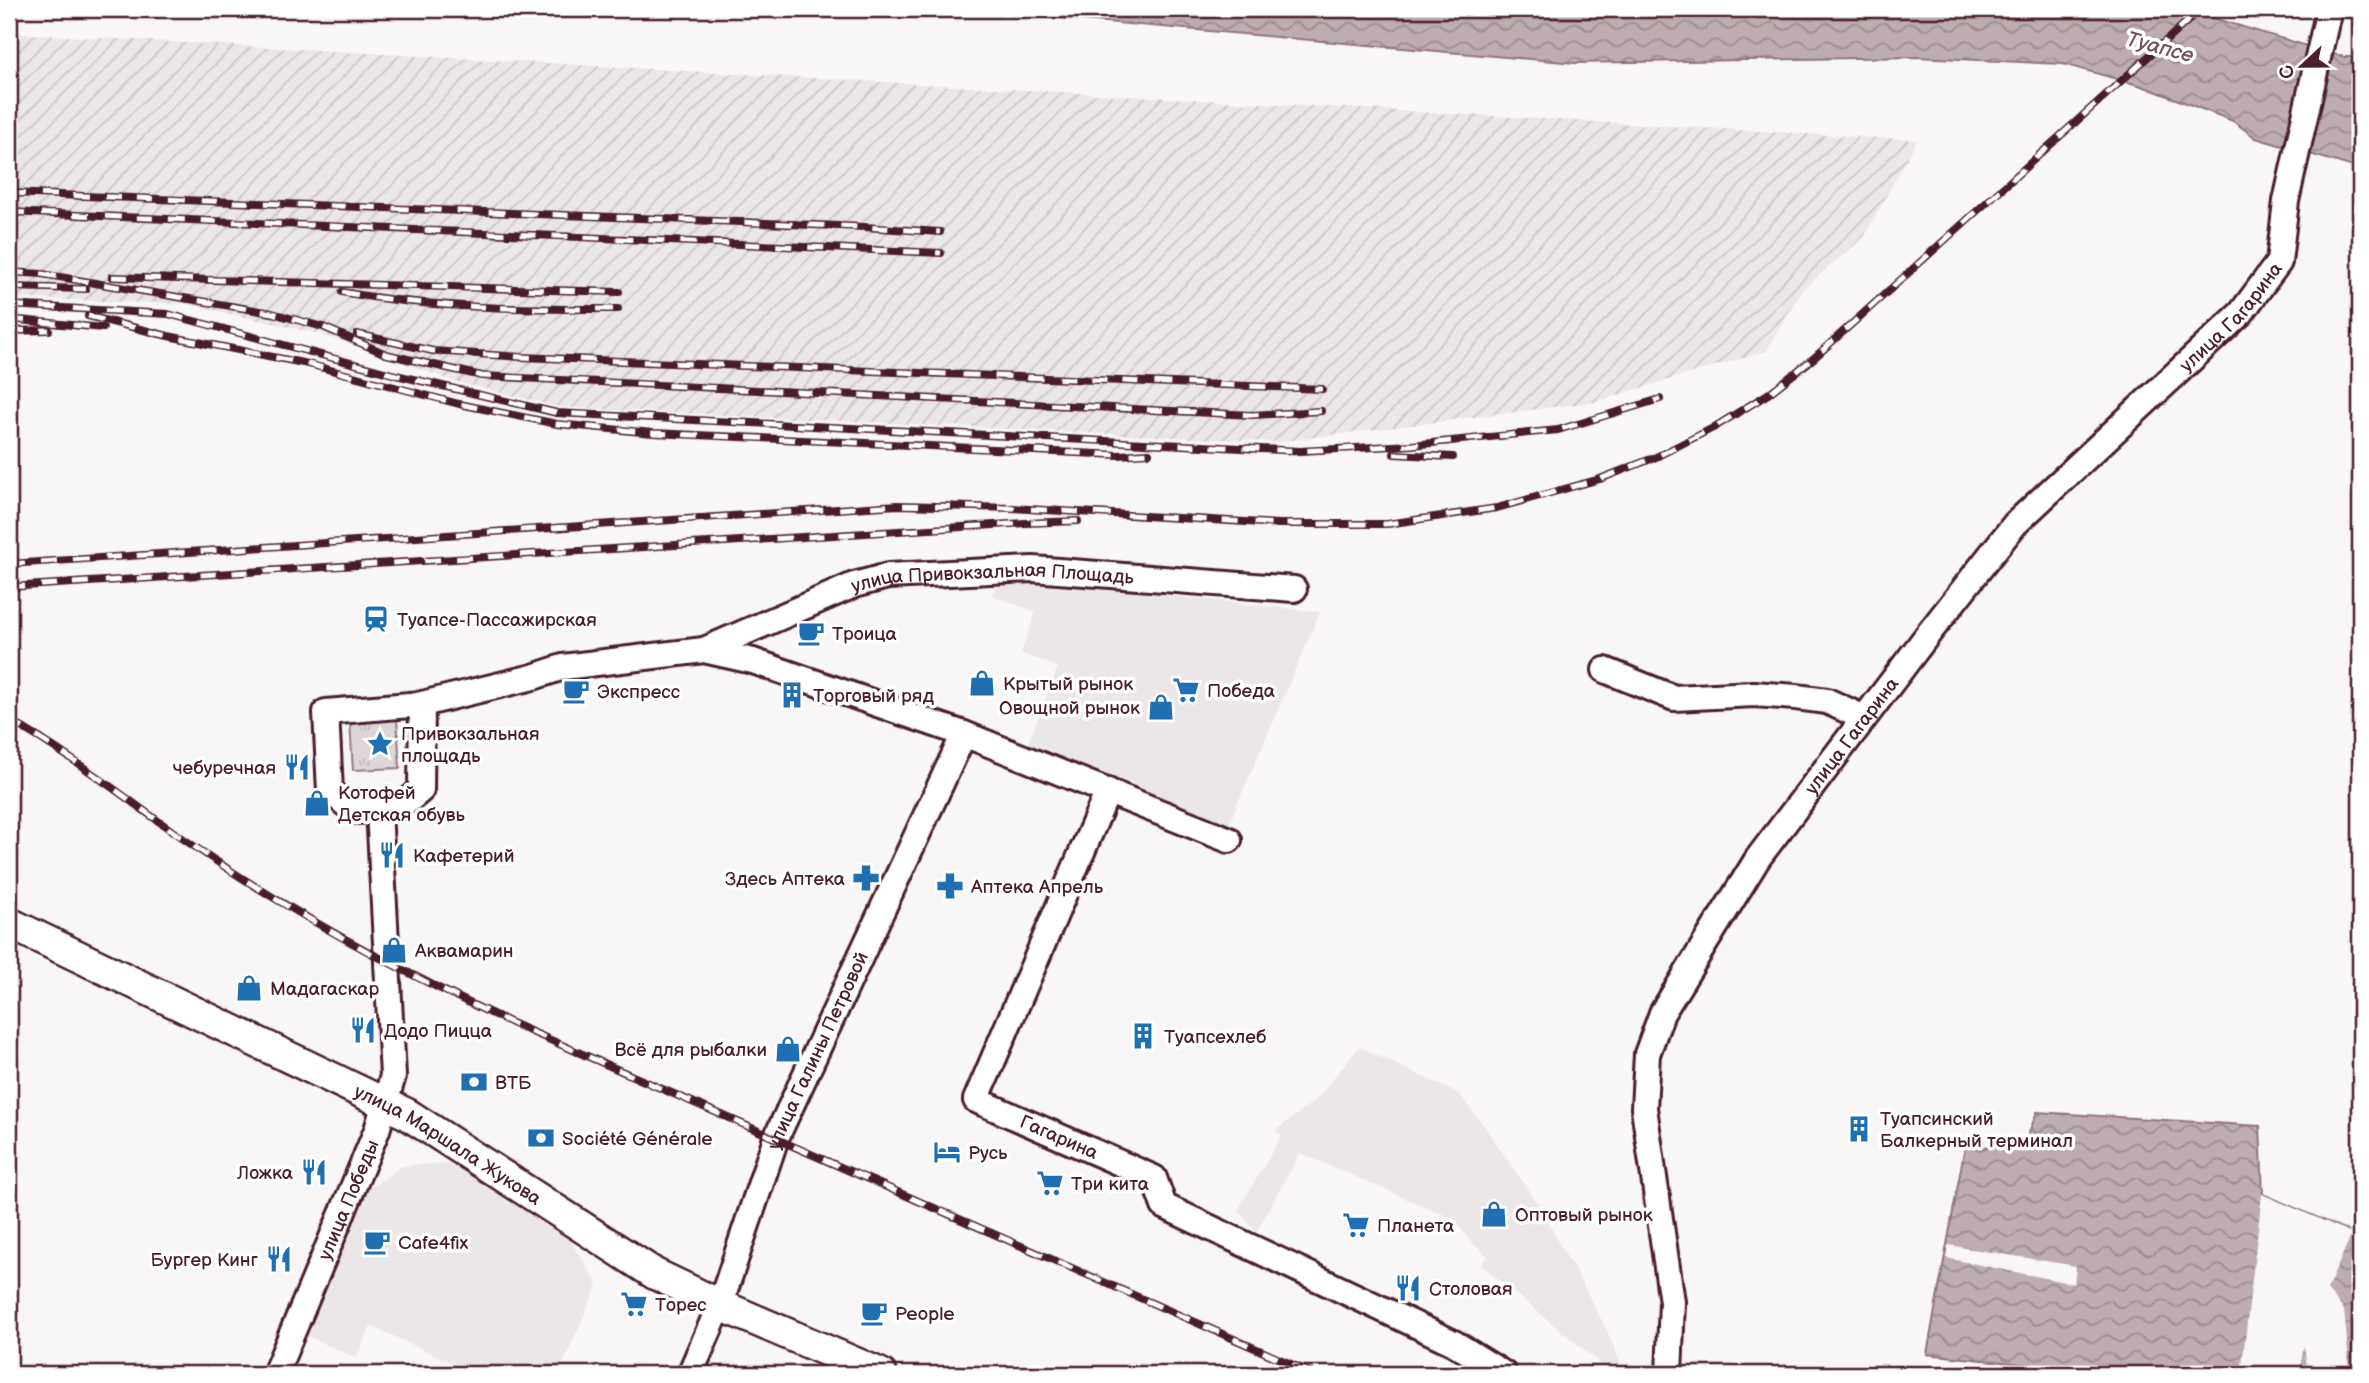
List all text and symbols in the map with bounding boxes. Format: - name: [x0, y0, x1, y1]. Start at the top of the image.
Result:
- water label: Туапсе: [2124, 27, 2196, 68]
- north arrow: [2268, 32, 2338, 102]
- text: С: [2274, 61, 2301, 82]
- street label: улица Гагарина: [2175, 258, 2288, 377]
- street label: улица Привокзальная Площадь: [849, 559, 1135, 598]
- station icon: Туапсе-Пассажирская: [361, 604, 391, 634]
- place label: Туапсе-Пассажирская: [397, 609, 597, 632]
- cafe icon: Троица: [796, 618, 826, 648]
- place label: Троица: [832, 623, 897, 646]
- shop icon: Крытый рынок: [967, 668, 997, 698]
- place label: Крытый рынок: [1003, 673, 1133, 696]
- street label: улица Гагарина: [1800, 673, 1904, 800]
- supermarket icon: Победа: [1171, 675, 1201, 705]
- cafe icon: Экспресс: [561, 676, 591, 706]
- building icon: Торговый ряд: [777, 680, 807, 710]
- place label: Победа: [1207, 680, 1275, 703]
- place label: Экспресс: [597, 681, 681, 704]
- place label: Торговый ряд: [813, 685, 934, 708]
- shop icon: Овощной рынок: [1146, 692, 1176, 722]
- place label: Овощной рынок: [999, 697, 1140, 720]
- place label: Привокзальная площадь: [401, 723, 540, 768]
- place icon: Привокзальная площадь: [365, 729, 395, 759]
- restaurant icon: чебуречная: [282, 752, 312, 782]
- place label: чебуречная: [173, 757, 276, 780]
- place label: Котофей Детская обувь: [338, 782, 466, 827]
- shop icon: Котофей Детская обувь: [302, 788, 332, 818]
- restaurant icon: Кафетерий: [377, 840, 407, 870]
- place label: Кафетерий: [413, 845, 515, 868]
- pharmacy icon: Здесь Аптека: [851, 863, 881, 893]
- place label: Здесь Аптека: [725, 868, 845, 891]
- pharmacy icon: Аптека Апрель: [935, 871, 965, 901]
- place label: Аптека Апрель: [970, 876, 1104, 899]
- shop icon: Аквамарин: [379, 935, 409, 965]
- place label: Аквамарин: [414, 940, 514, 963]
- street label: улица Галины Петровой: [763, 948, 874, 1153]
- shop icon: Мадагаскар: [234, 973, 264, 1003]
- place label: Мадагаскар: [270, 978, 379, 1001]
- restaurant icon: Додо Пицца: [348, 1015, 378, 1045]
- place label: Додо Пицца: [384, 1020, 492, 1043]
- building icon: Туапсехлеб: [1128, 1021, 1158, 1051]
- place label: Туапсехлеб: [1164, 1026, 1266, 1049]
- shop icon: Всё для рыбалки: [773, 1034, 803, 1064]
- place label: Всё для рыбалки: [614, 1039, 767, 1062]
- bank icon: ВТБ: [459, 1067, 489, 1097]
- place label: ВТБ: [495, 1072, 532, 1095]
- street label: улица Маршала Жукова: [350, 1080, 545, 1211]
- place label: Туапсинский Балкерный терминал: [1880, 1108, 2073, 1153]
- street label: Гагарина: [1016, 1111, 1101, 1165]
- building icon: Туапсинский Балкерный терминал: [1844, 1114, 1874, 1144]
- bank icon: Société Générale: [526, 1123, 556, 1153]
- place label: Société Générale: [562, 1128, 713, 1151]
- street label: улица Победы: [314, 1137, 385, 1264]
- hotel icon: Русь: [932, 1137, 962, 1167]
- place label: Русь: [968, 1142, 1008, 1165]
- restaurant icon: Ложка: [299, 1157, 329, 1187]
- place label: Ложка: [236, 1162, 293, 1185]
- supermarket icon: Три кита: [1035, 1168, 1065, 1198]
- place label: Три кита: [1071, 1173, 1149, 1196]
- shop icon: Оптовый рынок: [1479, 1199, 1509, 1229]
- place label: Оптовый рынок: [1515, 1204, 1653, 1227]
- supermarket icon: Планета: [1341, 1210, 1371, 1240]
- place label: Планета: [1377, 1215, 1454, 1238]
- cafe icon: Cafe4fix: [362, 1227, 392, 1257]
- place label: Cafe4fix: [398, 1232, 469, 1255]
- restaurant icon: Бургер Кинг: [264, 1244, 294, 1274]
- place label: Бургер Кинг: [150, 1249, 259, 1272]
- restaurant icon: Столовая: [1393, 1273, 1423, 1303]
- place label: Столовая: [1429, 1278, 1512, 1301]
- supermarket icon: Торес: [619, 1289, 649, 1319]
- place label: Торес: [655, 1294, 707, 1317]
- cafe icon: People: [859, 1298, 889, 1328]
- place label: People: [895, 1303, 955, 1326]

